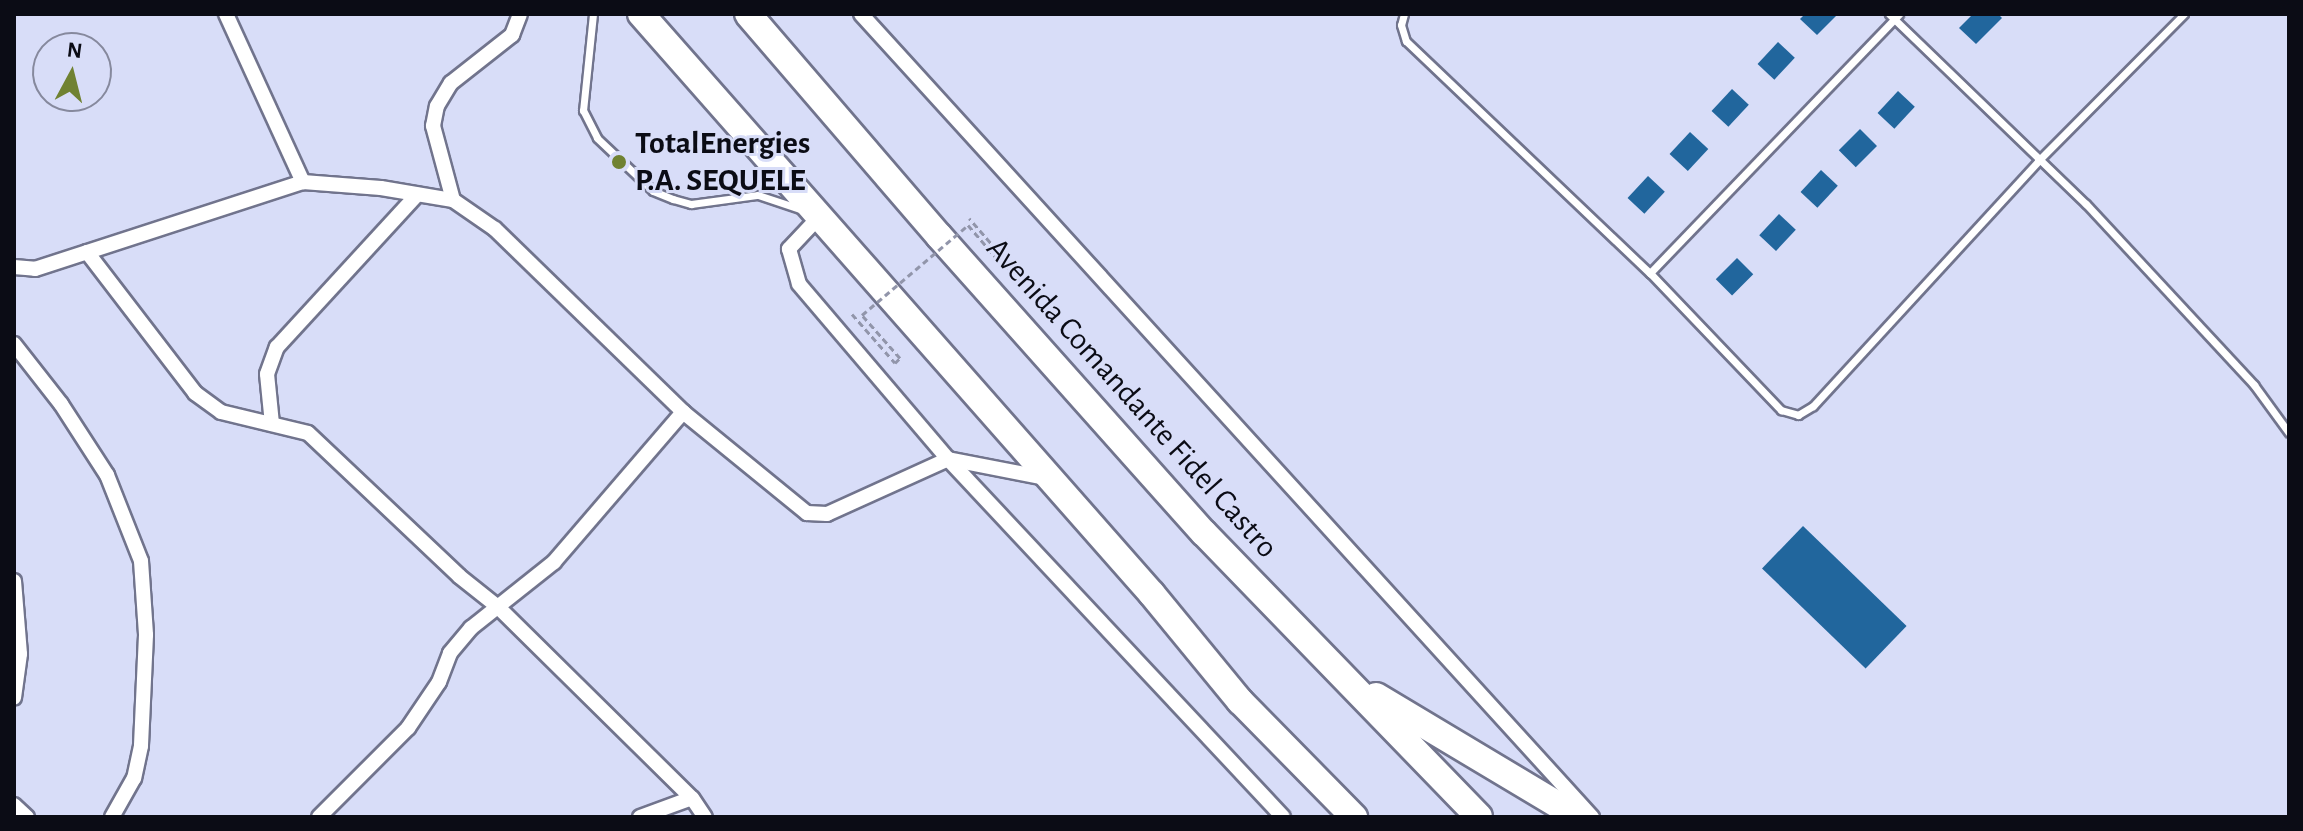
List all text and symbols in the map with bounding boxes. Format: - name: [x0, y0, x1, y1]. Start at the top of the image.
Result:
- north arrow: [32, 32, 112, 112]
- text: N: [66, 38, 84, 62]
- place label: TotalEnergies P.A. SEQUELE: [635, 125, 810, 200]
- marker: TotalEnergies P.A. SEQUELE: [610, 153, 628, 171]
- street label: Avenida Comandante Fidel Castro: [978, 230, 1286, 566]

